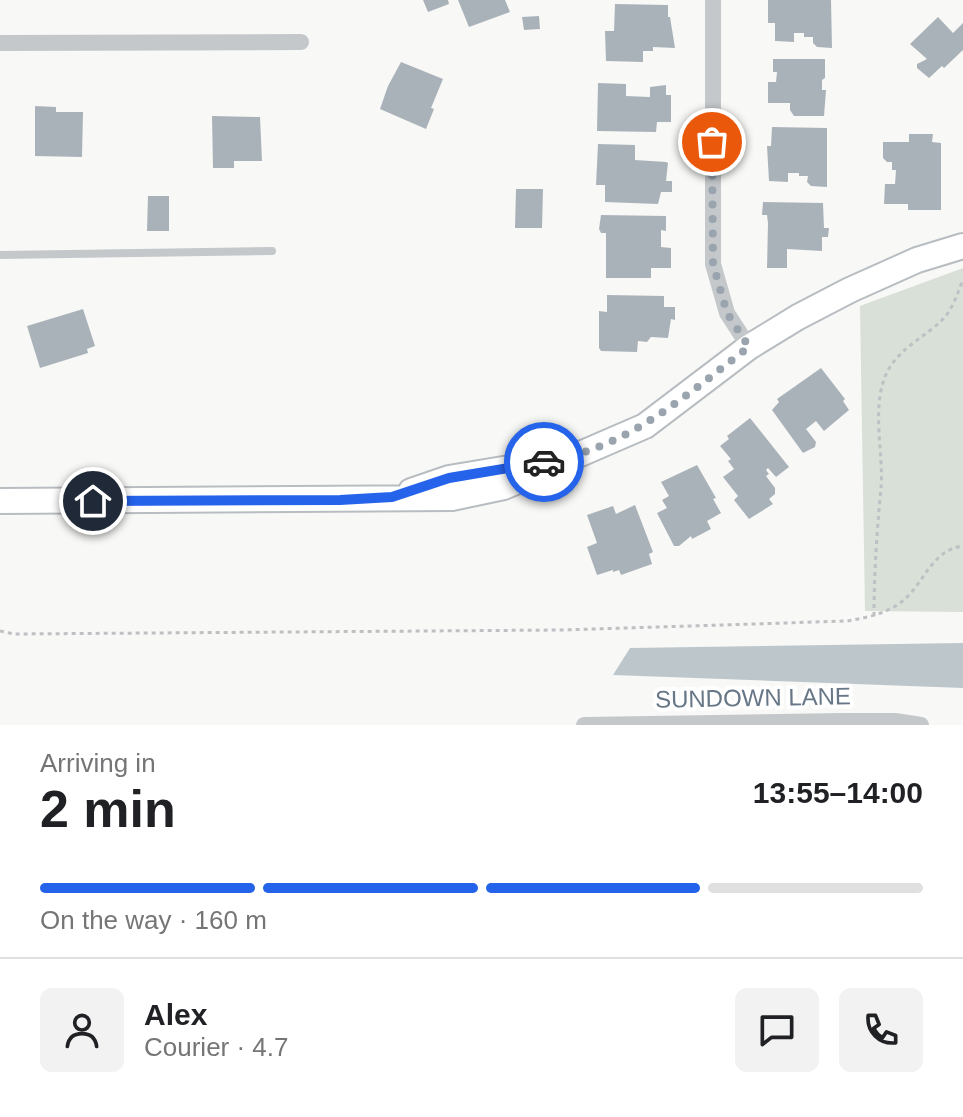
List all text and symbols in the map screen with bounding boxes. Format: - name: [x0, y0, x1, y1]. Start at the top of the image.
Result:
- pin: [678, 108, 746, 176]
- icon: bag: [690, 120, 734, 164]
- courier: [504, 422, 584, 502]
- icon: car: [522, 440, 566, 484]
- pin: [59, 467, 127, 535]
- icon: home: [71, 479, 115, 523]
- street label: SUNDOWN LANE: [655, 682, 851, 713]
- text: Arriving in: [40, 748, 156, 778]
- text: 13:55–14:00: [753, 776, 923, 809]
- text: 2 min: [40, 780, 176, 838]
- text: On the way · 160 m: [40, 905, 267, 935]
- button: person: [40, 988, 124, 1072]
- button: chat: [735, 988, 819, 1072]
- button: phone: [839, 988, 923, 1072]
- text: Alex: [144, 998, 207, 1031]
- text: Courier · 4.7: [144, 1032, 289, 1062]

